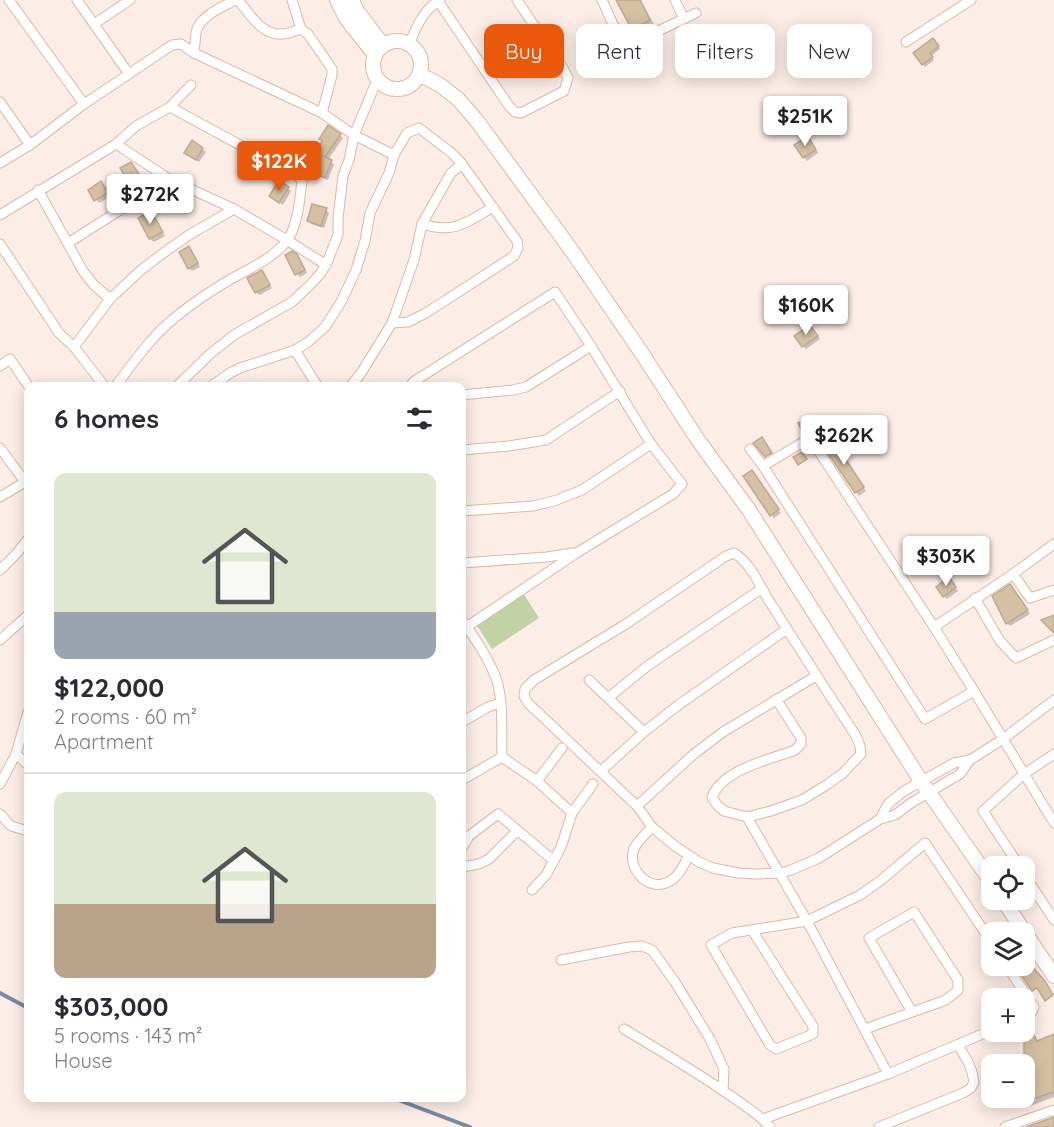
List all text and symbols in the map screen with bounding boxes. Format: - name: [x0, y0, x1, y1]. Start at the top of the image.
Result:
- chip: Buy: [484, 24, 564, 78]
- chip: Rent: [576, 24, 663, 78]
- chip: Filters: [675, 24, 775, 78]
- chip: New: [787, 24, 872, 78]
- pin: $251K: [763, 96, 847, 147]
- text: $251K: [777, 103, 833, 128]
- pin: $122K: [237, 141, 321, 192]
- text: $122K: [251, 148, 307, 173]
- pin: $272K: [108, 174, 192, 225]
- text: $272K: [121, 181, 179, 206]
- pin: $160K: [764, 285, 848, 336]
- text: $160K: [778, 292, 834, 317]
- text: 6 homes: [54, 402, 159, 435]
- icon: filters: [403, 402, 436, 435]
- pin: $262K: [802, 415, 886, 466]
- text: $262K: [815, 422, 873, 447]
- icon: home: [191, 512, 299, 620]
- pin: $303K: [904, 536, 988, 587]
- text: $303K: [917, 543, 975, 568]
- text: $122,000: [54, 671, 164, 704]
- text: 2 rooms · 60 m²: [54, 704, 197, 729]
- text: Apartment: [54, 729, 154, 754]
- icon: home: [191, 831, 299, 939]
- map controls: [981, 856, 1035, 1108]
- button: locate: [981, 856, 1035, 910]
- button: layers: [981, 922, 1035, 976]
- button: +: [981, 988, 1035, 1042]
- text: $303,000: [54, 990, 168, 1023]
- text: 5 rooms · 143 m²: [54, 1023, 202, 1048]
- text: House: [54, 1048, 113, 1073]
- button: −: [981, 1054, 1035, 1108]

